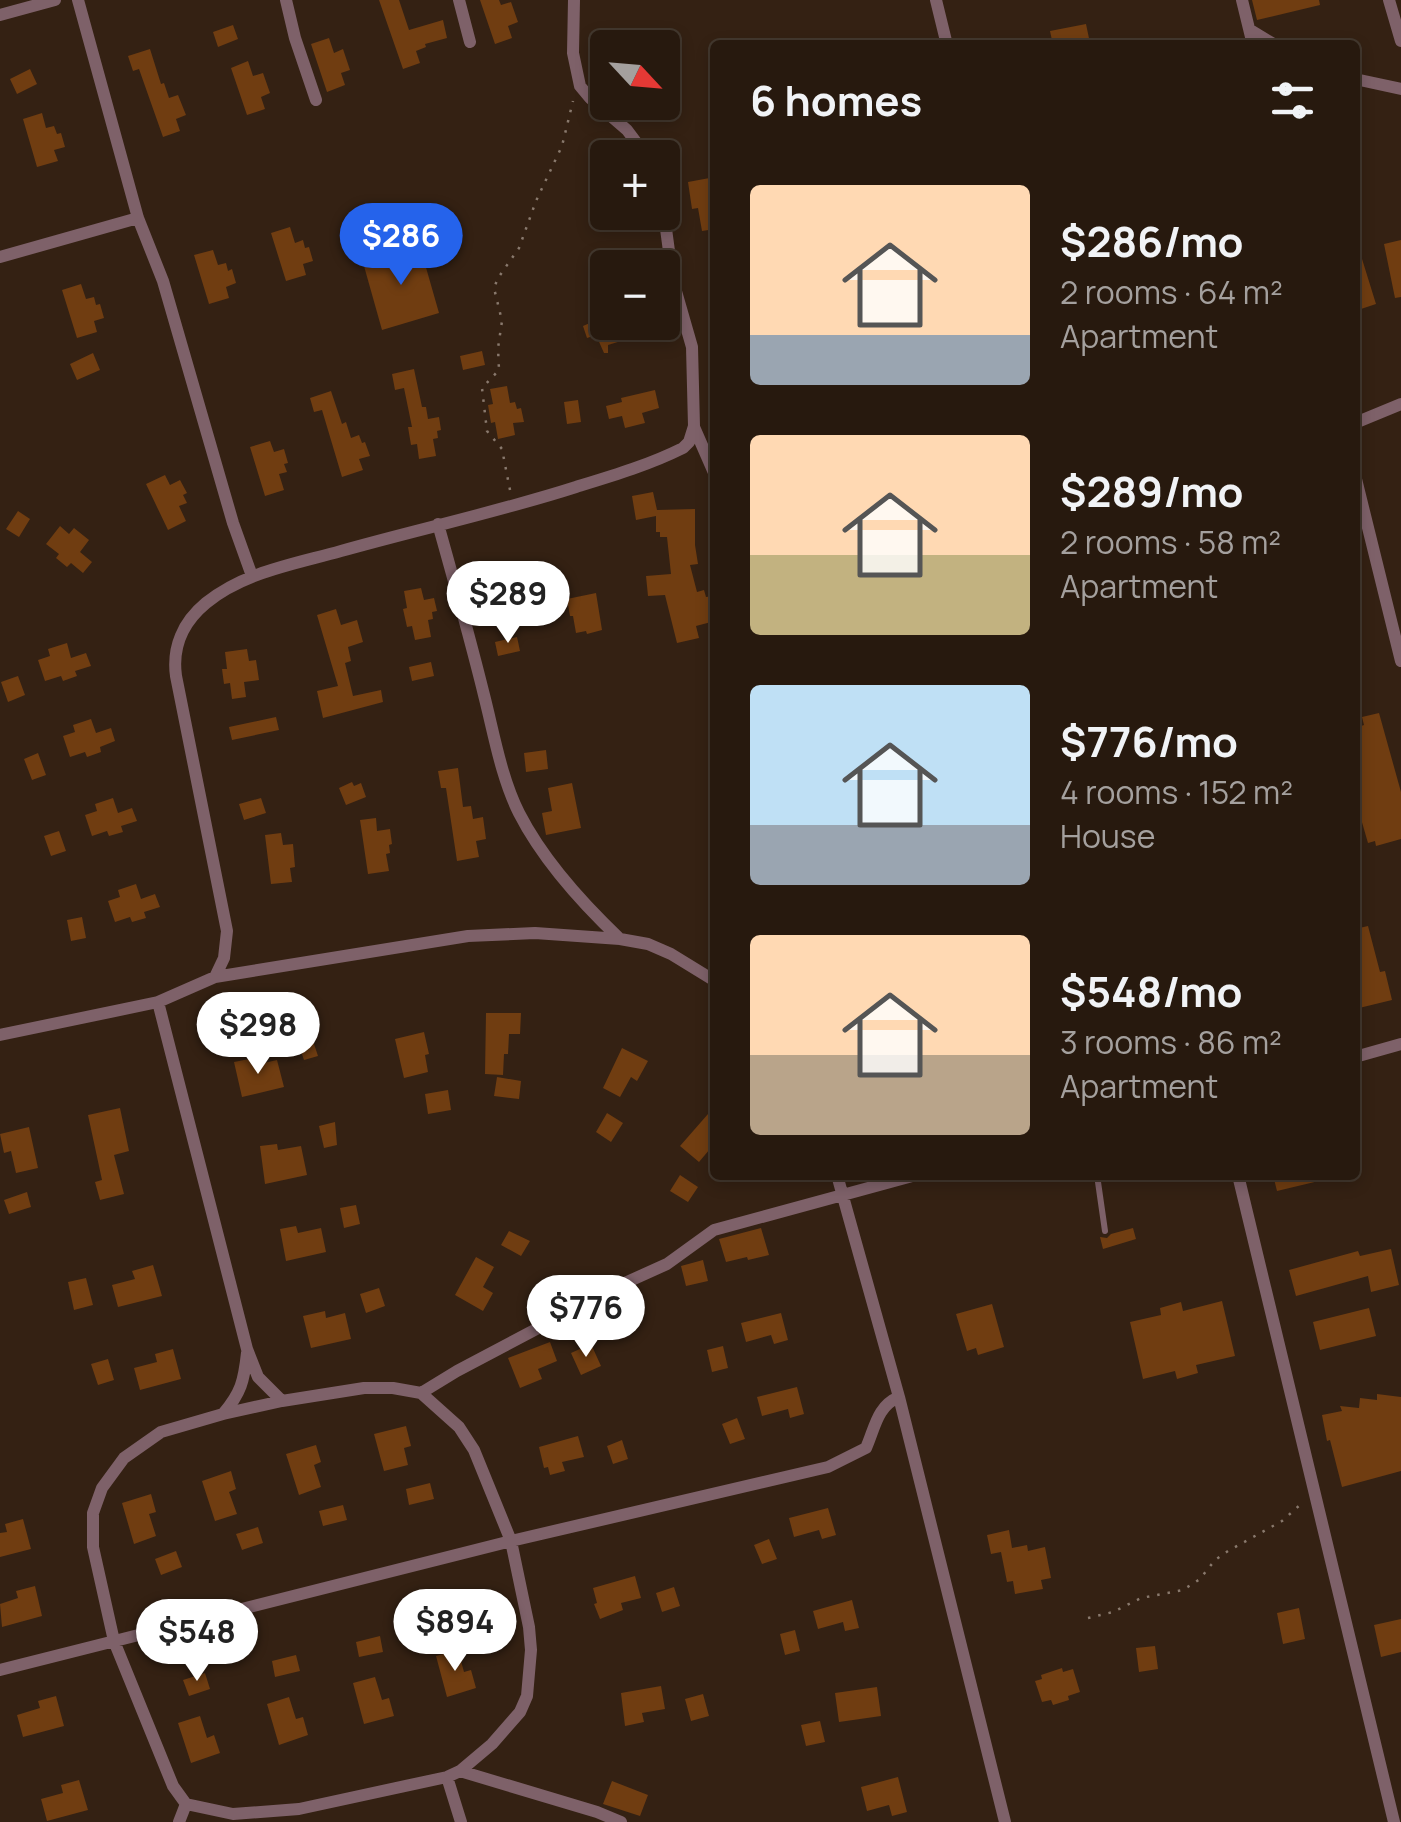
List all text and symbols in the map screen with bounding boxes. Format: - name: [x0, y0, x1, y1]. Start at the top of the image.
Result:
- north arrow: [590, 30, 680, 120]
- map controls: [590, 30, 680, 340]
- text: 6 homes: [750, 71, 922, 129]
- icon: filters: [1265, 73, 1320, 128]
- button: +: [590, 140, 680, 230]
- pin: $286: [342, 203, 460, 288]
- text: $286/mo: [1060, 212, 1244, 270]
- text: $286: [362, 213, 440, 257]
- icon: home: [830, 225, 950, 345]
- button: −: [590, 250, 680, 340]
- text: 2 rooms · 64 m²: [1060, 270, 1283, 314]
- text: Apartment: [1060, 314, 1218, 358]
- text: $289/mo: [1060, 462, 1244, 520]
- icon: home: [830, 475, 950, 595]
- text: 2 rooms · 58 m²: [1060, 520, 1281, 564]
- pin: $289: [449, 561, 567, 646]
- text: Apartment: [1060, 564, 1218, 608]
- text: $289: [469, 571, 547, 615]
- text: $776/mo: [1060, 712, 1238, 770]
- icon: home: [830, 725, 950, 845]
- text: 4 rooms · 152 m²: [1060, 770, 1293, 814]
- text: House: [1060, 814, 1155, 858]
- text: $548/mo: [1060, 962, 1243, 1020]
- icon: home: [830, 975, 950, 1095]
- pin: $298: [199, 992, 317, 1077]
- text: $298: [219, 1002, 297, 1046]
- text: 3 rooms · 86 m²: [1060, 1020, 1282, 1064]
- text: Apartment: [1060, 1064, 1218, 1108]
- pin: $776: [527, 1275, 645, 1360]
- text: $776: [549, 1285, 623, 1329]
- pin: $894: [396, 1589, 514, 1674]
- pin: $548: [138, 1599, 256, 1684]
- text: $894: [415, 1599, 495, 1643]
- text: $548: [158, 1609, 236, 1653]

